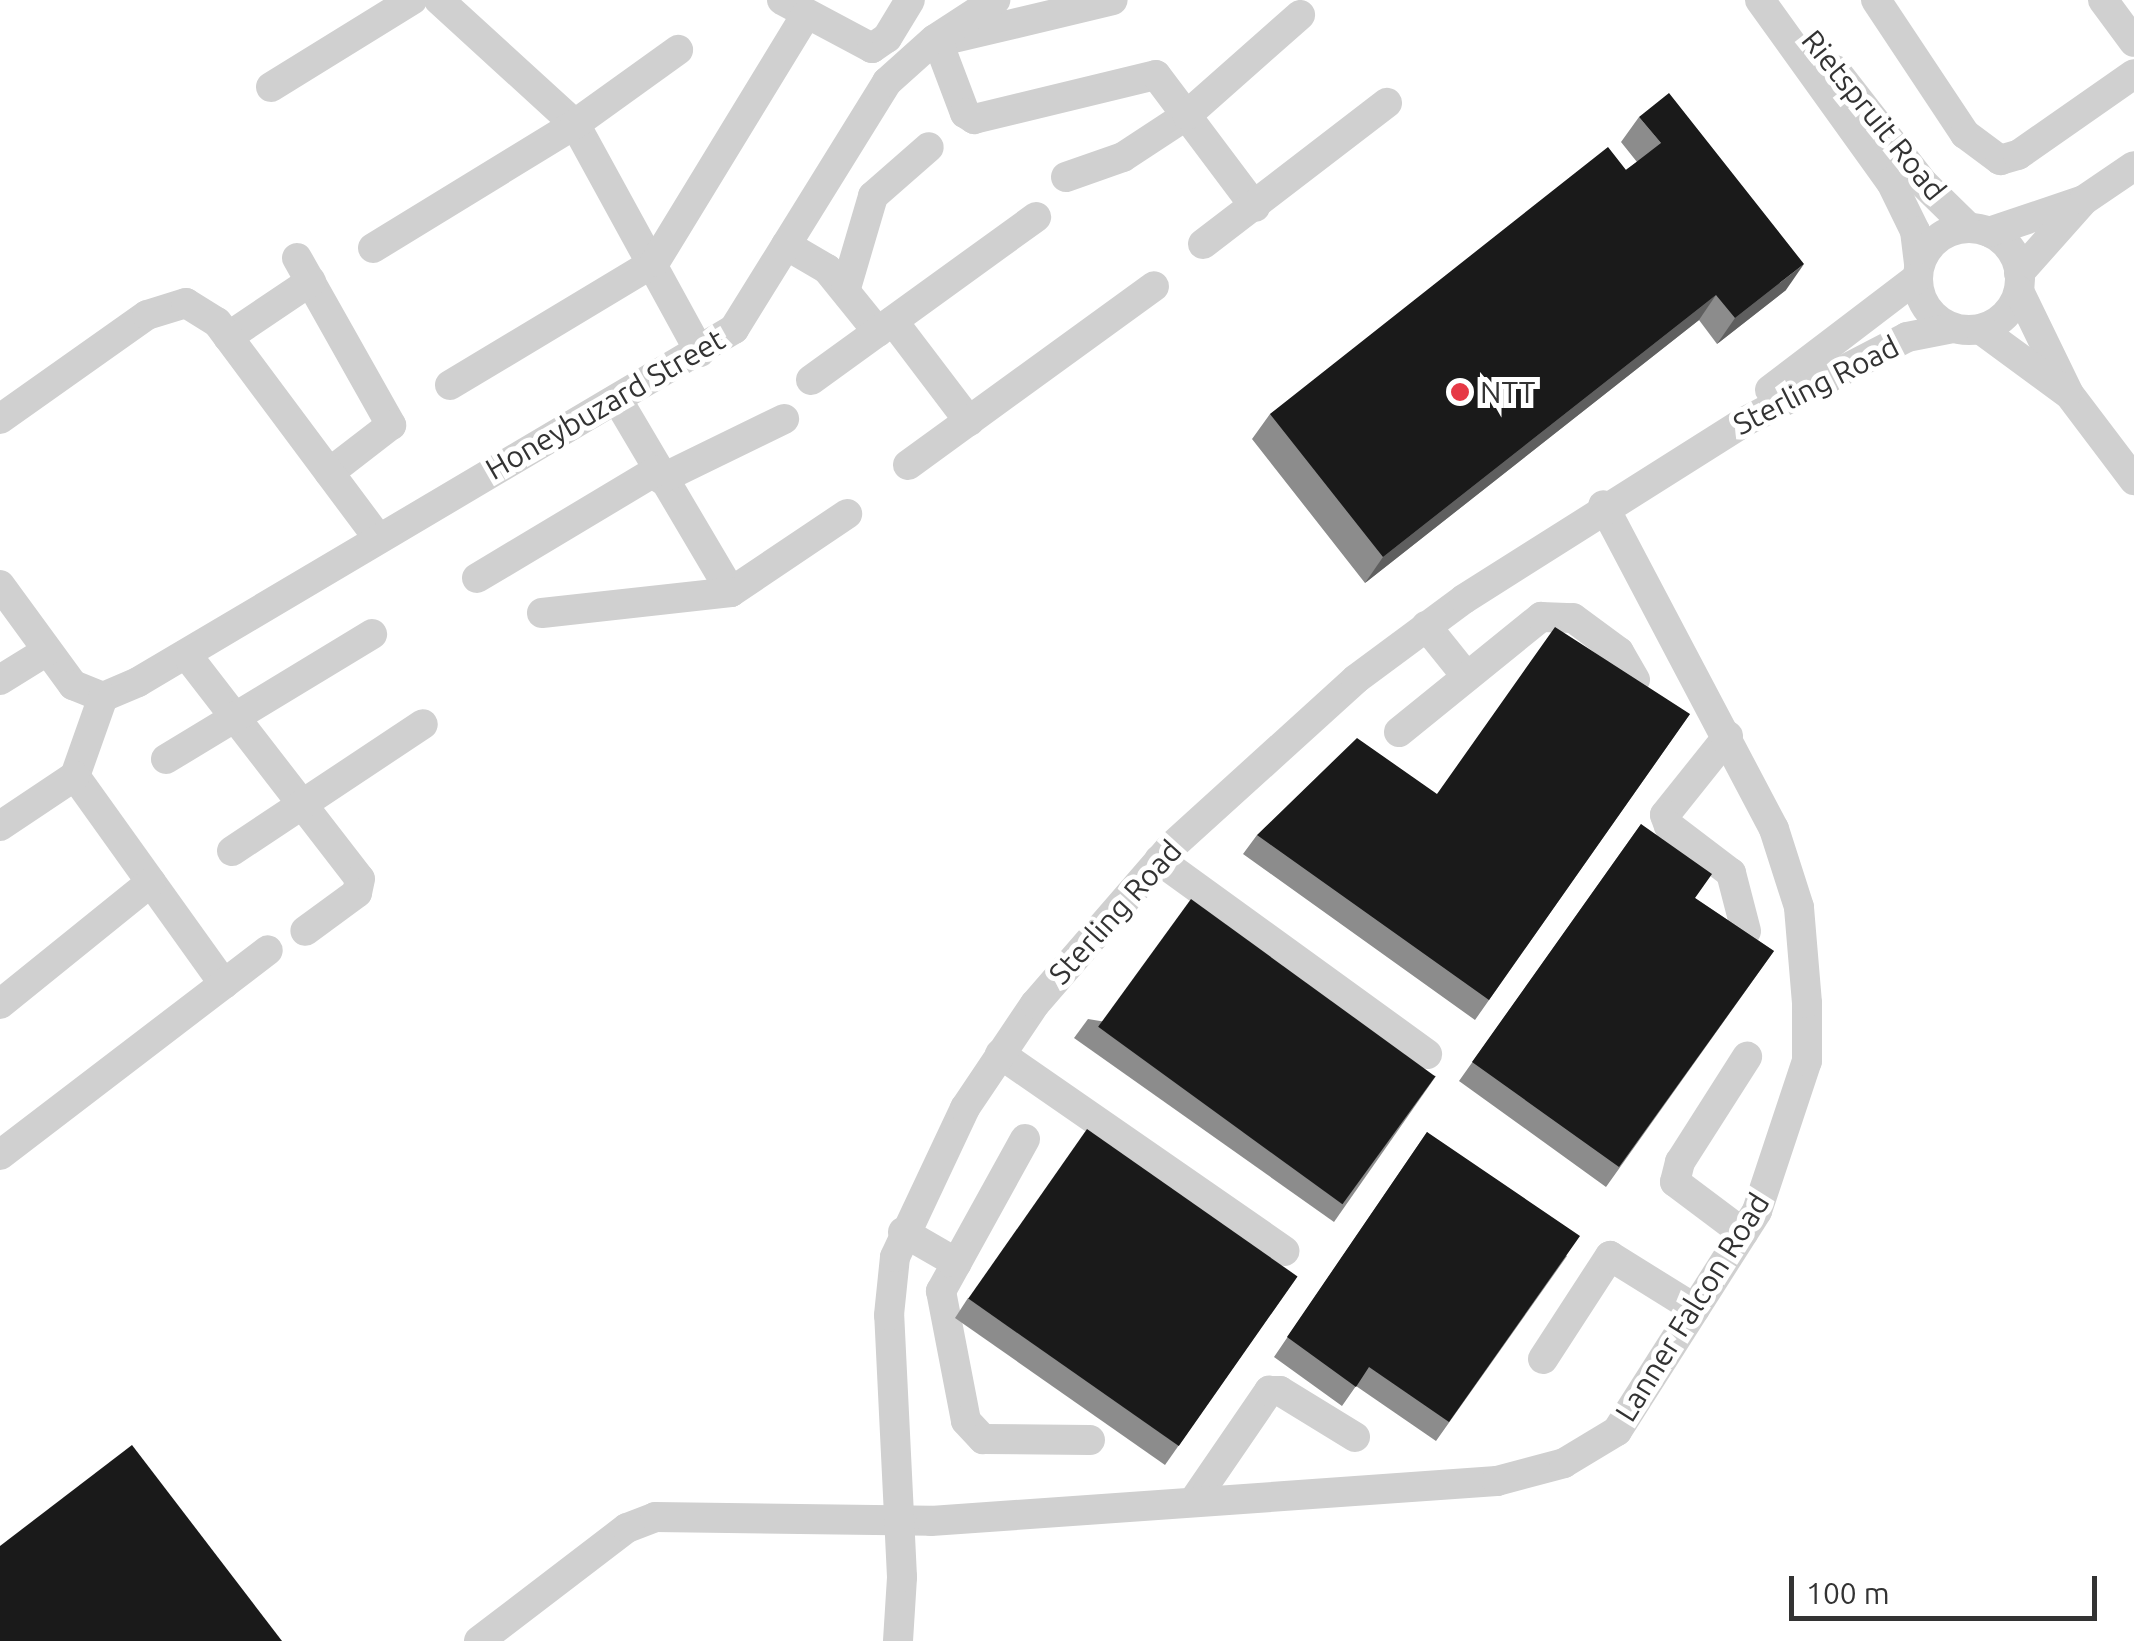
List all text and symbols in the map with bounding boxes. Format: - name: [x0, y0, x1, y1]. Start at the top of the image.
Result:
- street label: Rietspruit Road: [1794, 23, 1954, 207]
- street label: Honeybuzard Street: [479, 321, 731, 487]
- street label: Sterling Road: [1727, 328, 1905, 442]
- place label: NTT: [1480, 374, 1535, 410]
- marker: NTT: [1449, 381, 1471, 403]
- street label: Sterling Road: [1041, 833, 1189, 991]
- street label: Lanner Falcon Road: [1607, 1186, 1777, 1428]
- scale bar: [1794, 1556, 2102, 1618]
- text: 100 m: [1806, 1576, 1890, 1610]

